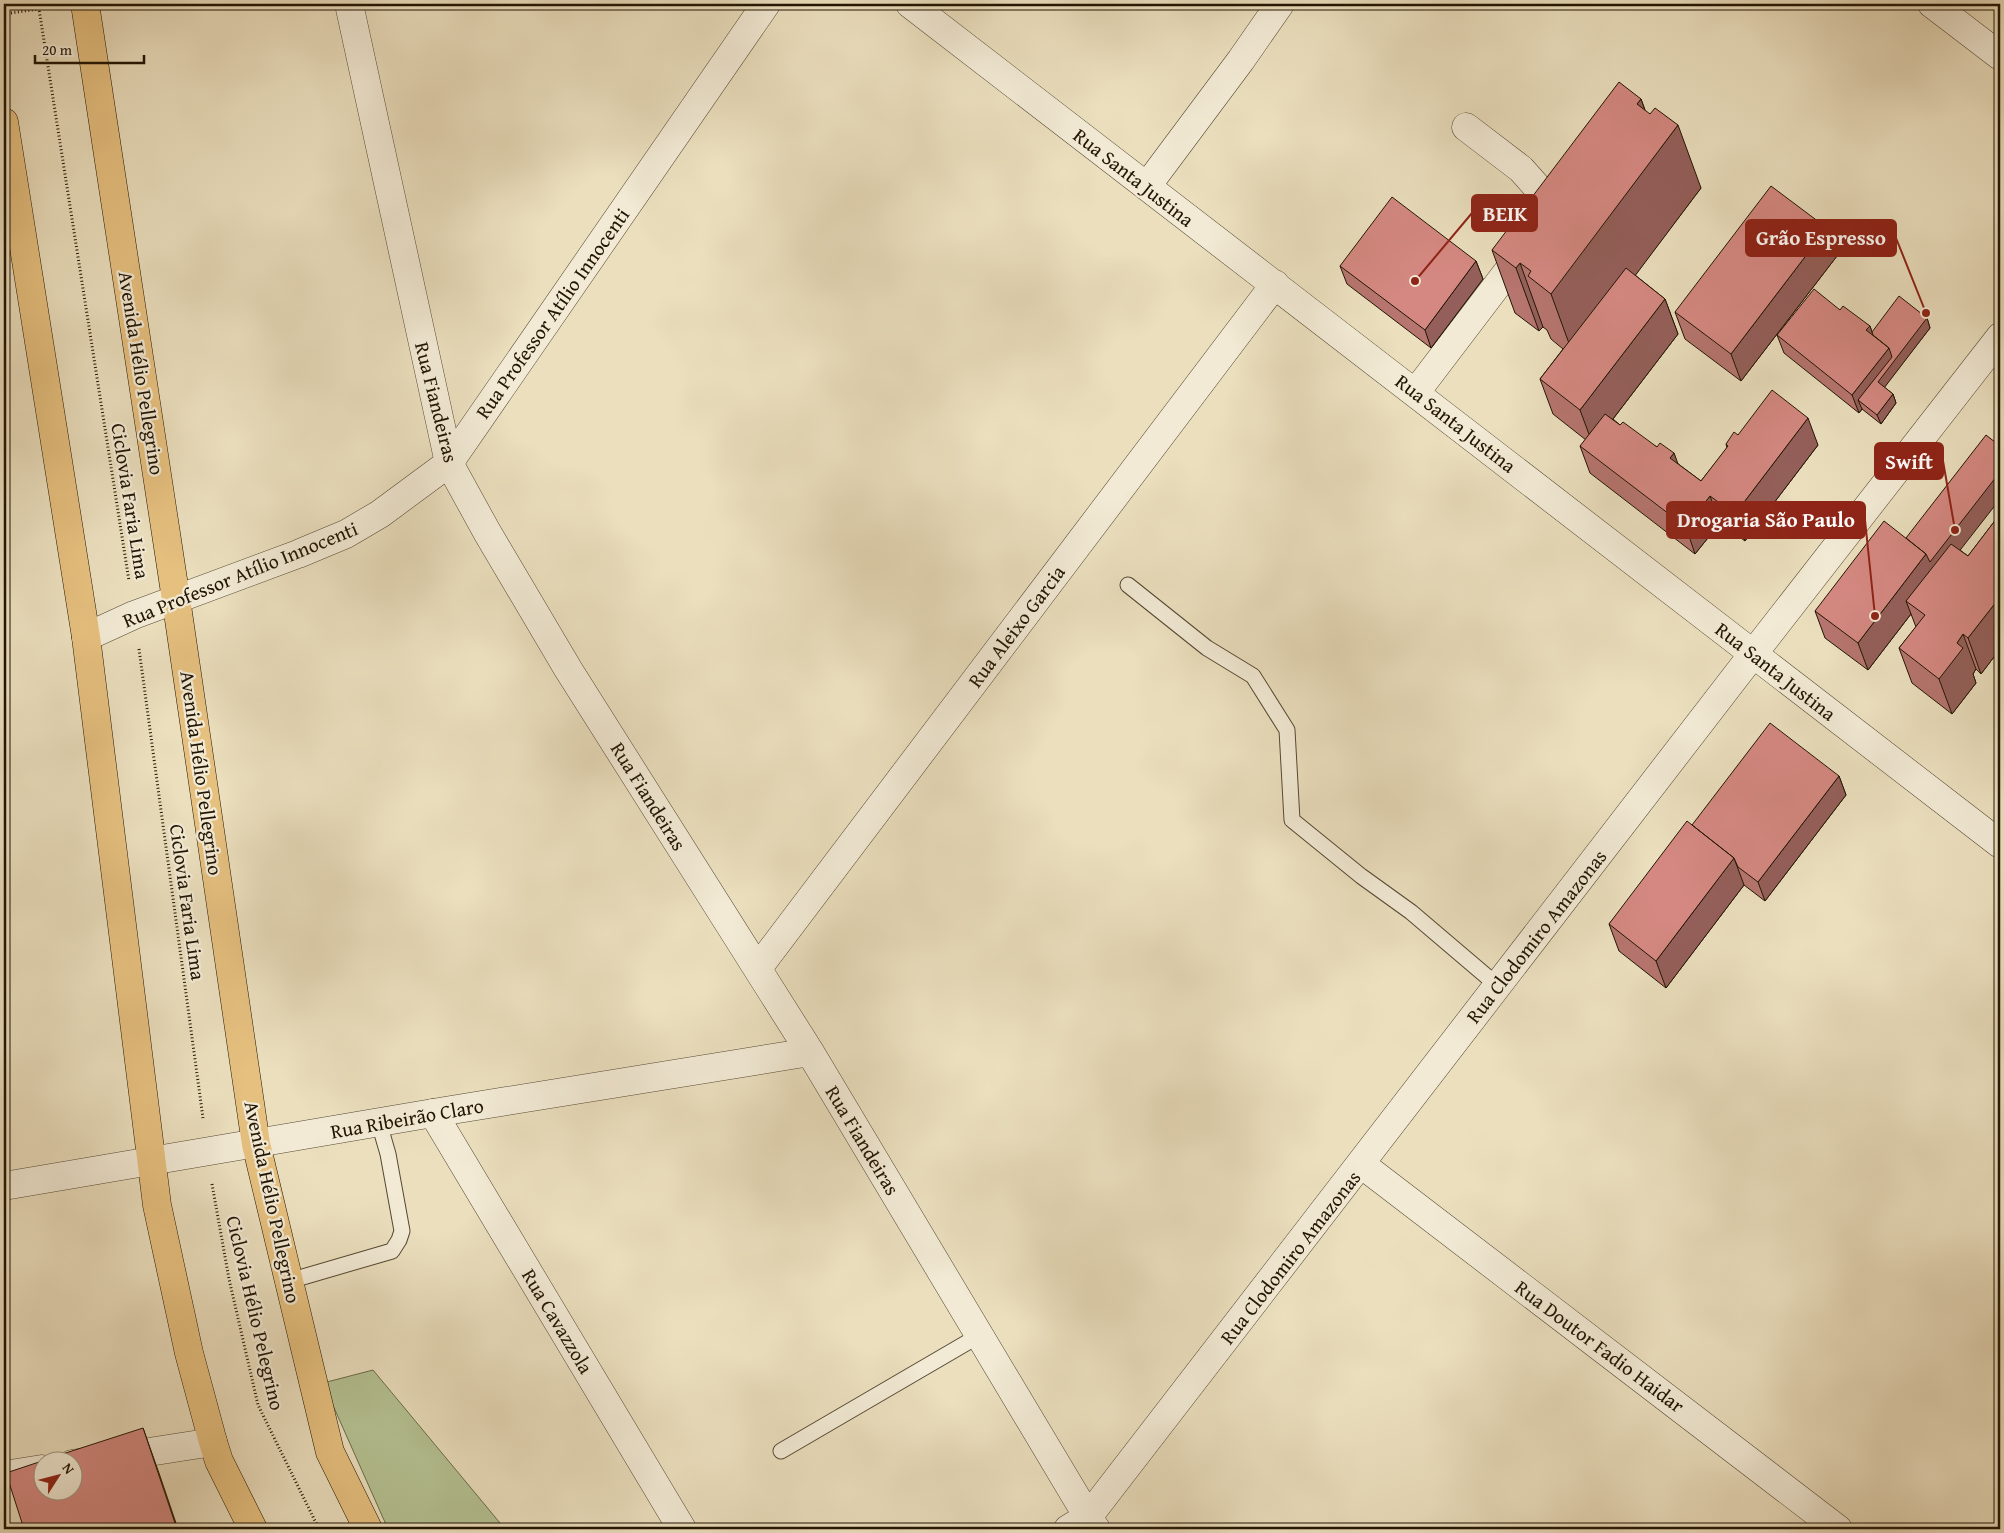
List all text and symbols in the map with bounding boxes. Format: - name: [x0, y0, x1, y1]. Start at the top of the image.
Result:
- scale bar: [35, 32, 144, 64]
- text: 20 m: [42, 39, 73, 60]
- street label: Rua Santa Justina: [1068, 121, 1201, 234]
- callout: BEIK: [1472, 195, 1537, 231]
- text: BEIK: [1483, 198, 1528, 229]
- street label: Rua Professor Atílio Innocenti: [468, 201, 636, 424]
- callout: Grão Espresso: [1746, 220, 1896, 256]
- text: Grão Espresso: [1756, 222, 1886, 253]
- street label: Avenida Hélio Pellegrino: [112, 269, 172, 477]
- street label: Rua Fiandeiras: [408, 339, 466, 465]
- street label: Rua Santa Justina: [1390, 367, 1523, 480]
- street label: Ciclovia Faria Lima: [104, 421, 158, 581]
- callout: Swift: [1875, 443, 1943, 479]
- text: Swift: [1885, 446, 1933, 477]
- callout: Drogaria São Paulo: [1667, 502, 1865, 538]
- text: Drogaria São Paulo: [1677, 504, 1855, 535]
- street label: Rua Professor Atílio Innocenti: [118, 513, 362, 635]
- street label: Rua Aleixo Garcia: [960, 558, 1072, 693]
- street label: Rua Santa Justina: [1710, 615, 1843, 728]
- street label: Avenida Hélio Pellegrino: [173, 669, 231, 877]
- street label: Rua Fiandeiras: [604, 736, 694, 856]
- street label: Ciclovia Faria Lima: [163, 822, 213, 982]
- street label: Rua Clodomiro Amazonas: [1459, 843, 1613, 1029]
- street label: Rua Fiandeiras: [819, 1080, 907, 1200]
- street label: Rua Ribeirão Claro: [328, 1090, 486, 1146]
- street label: Avenida Hélio Pellegrino: [237, 1098, 309, 1306]
- street label: Rua Clodomiro Amazonas: [1213, 1164, 1367, 1350]
- street label: Ciclovia Hélio Pelegrino: [220, 1213, 292, 1413]
- street label: Rua Cavazzola: [515, 1263, 601, 1380]
- street label: Rua Doutor Fadio Haidar: [1509, 1273, 1691, 1419]
- north arrow: [32, 1450, 82, 1500]
- text: N: [58, 1459, 80, 1479]

